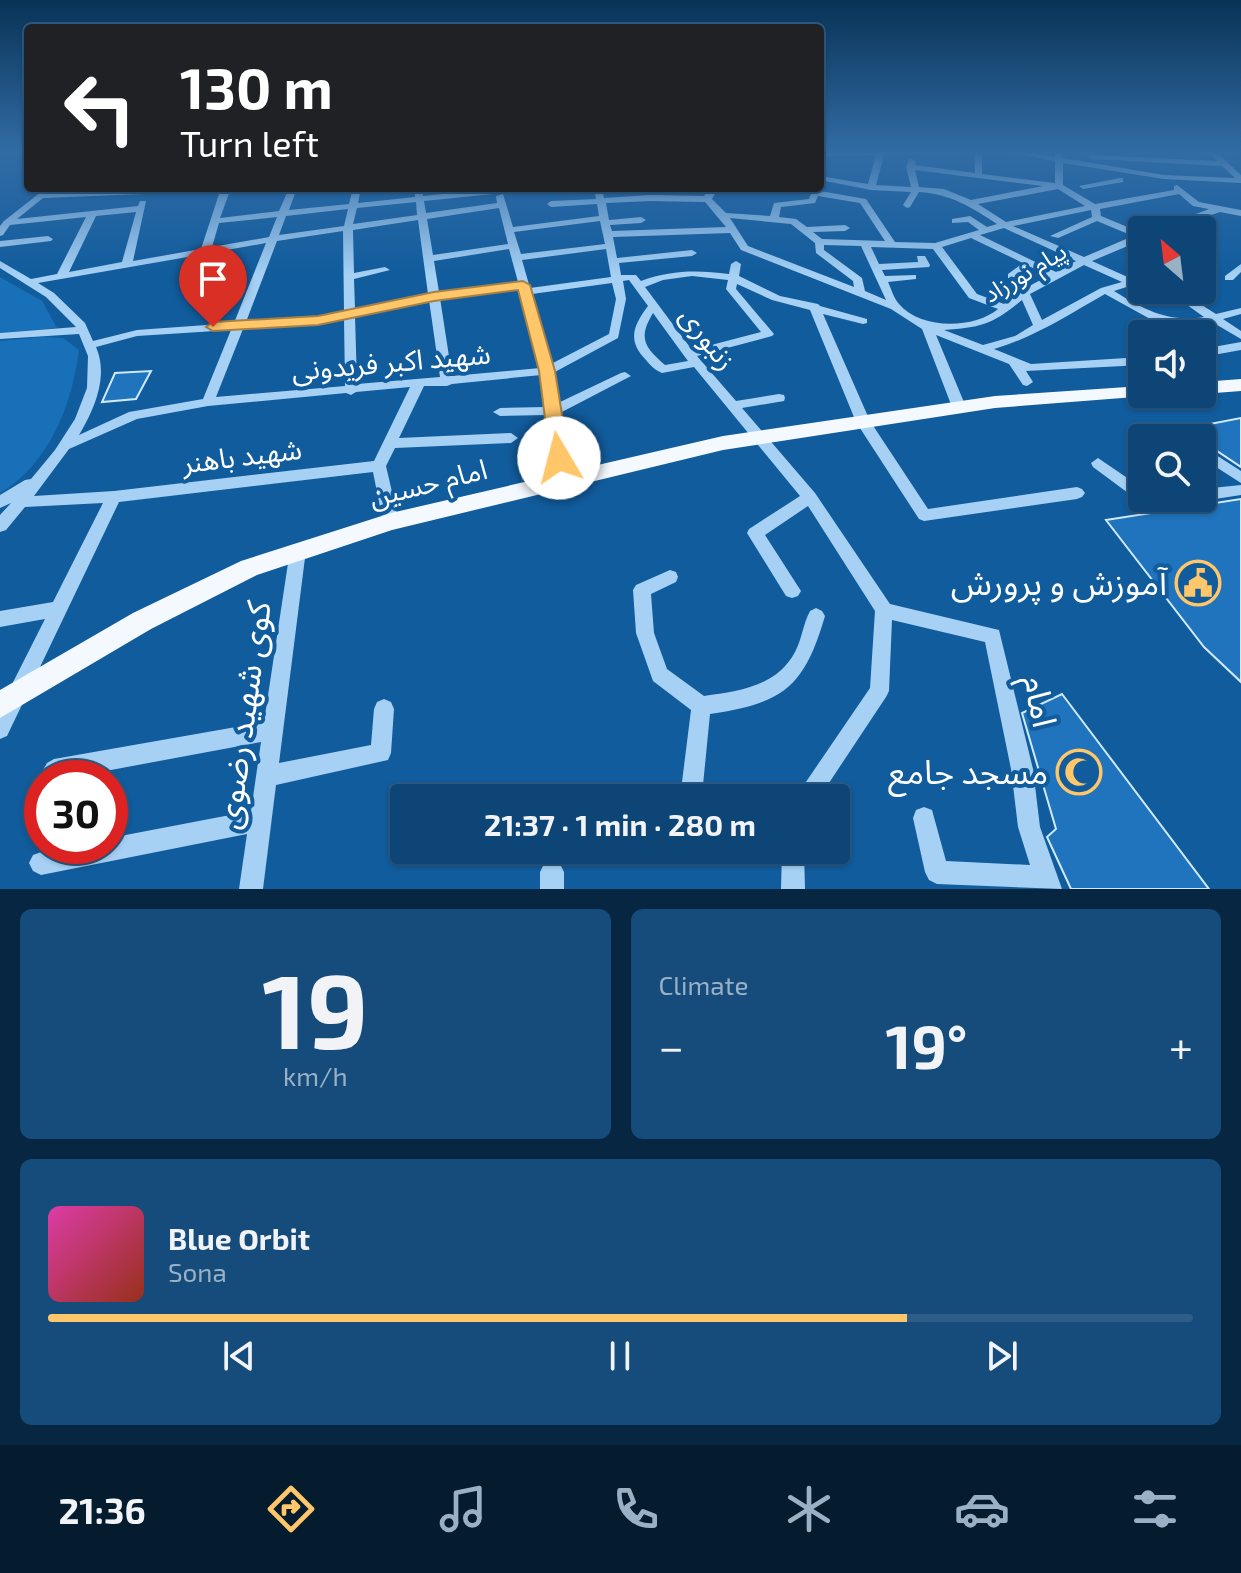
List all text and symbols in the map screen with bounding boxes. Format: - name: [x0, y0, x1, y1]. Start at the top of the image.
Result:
- text: 130 m: [180, 53, 333, 120]
- icon: left: [48, 56, 152, 160]
- text: Turn left: [180, 121, 319, 164]
- north arrow: [1128, 216, 1216, 304]
- map controls: [1128, 216, 1216, 512]
- street label: پیام نورزاد: [977, 236, 1074, 312]
- pin: [179, 245, 247, 327]
- icon: arrive: [191, 257, 235, 301]
- street label: زنبوری: [673, 299, 744, 377]
- button: sound: [1128, 320, 1216, 408]
- street label: شهید اکبر فریدونی: [290, 335, 492, 388]
- position arrow: [517, 416, 601, 500]
- button: search: [1128, 424, 1216, 512]
- street label: شهید باهنر: [179, 431, 304, 480]
- street label: امام حسین: [365, 451, 492, 518]
- public building icon: آموزش و پرورش: [1174, 559, 1222, 607]
- place label: آموزش و پرورش: [951, 561, 1169, 605]
- street label: کوی شهید رضوی: [205, 597, 279, 832]
- street label: امام: [1009, 671, 1067, 732]
- mosque icon: مسجد جامع: [1055, 748, 1103, 796]
- place label: مسجد جامع: [888, 750, 1048, 797]
- speed limit sign: 30: [24, 760, 128, 864]
- text: 21:37 · 1 min · 280 m: [484, 806, 756, 842]
- text: 19: [262, 945, 368, 1070]
- text: Climate: [659, 969, 748, 1000]
- text: 19°: [886, 1009, 967, 1081]
- text: −: [659, 1019, 684, 1072]
- text: +: [1169, 1019, 1193, 1072]
- text: km/h: [283, 1060, 348, 1091]
- text: Blue Orbit: [168, 1220, 310, 1256]
- text: Sona: [168, 1256, 227, 1287]
- icon: previous: [217, 1334, 261, 1378]
- icon: pause: [598, 1334, 642, 1378]
- icon: next: [980, 1334, 1024, 1378]
- icon: directions: [263, 1481, 319, 1537]
- icon: music: [435, 1481, 491, 1537]
- icon: phone: [608, 1481, 664, 1537]
- icon: climate: [781, 1481, 837, 1537]
- icon: car: [954, 1481, 1010, 1537]
- icon: filters: [1127, 1481, 1183, 1537]
- text: 21:36: [58, 1488, 146, 1531]

